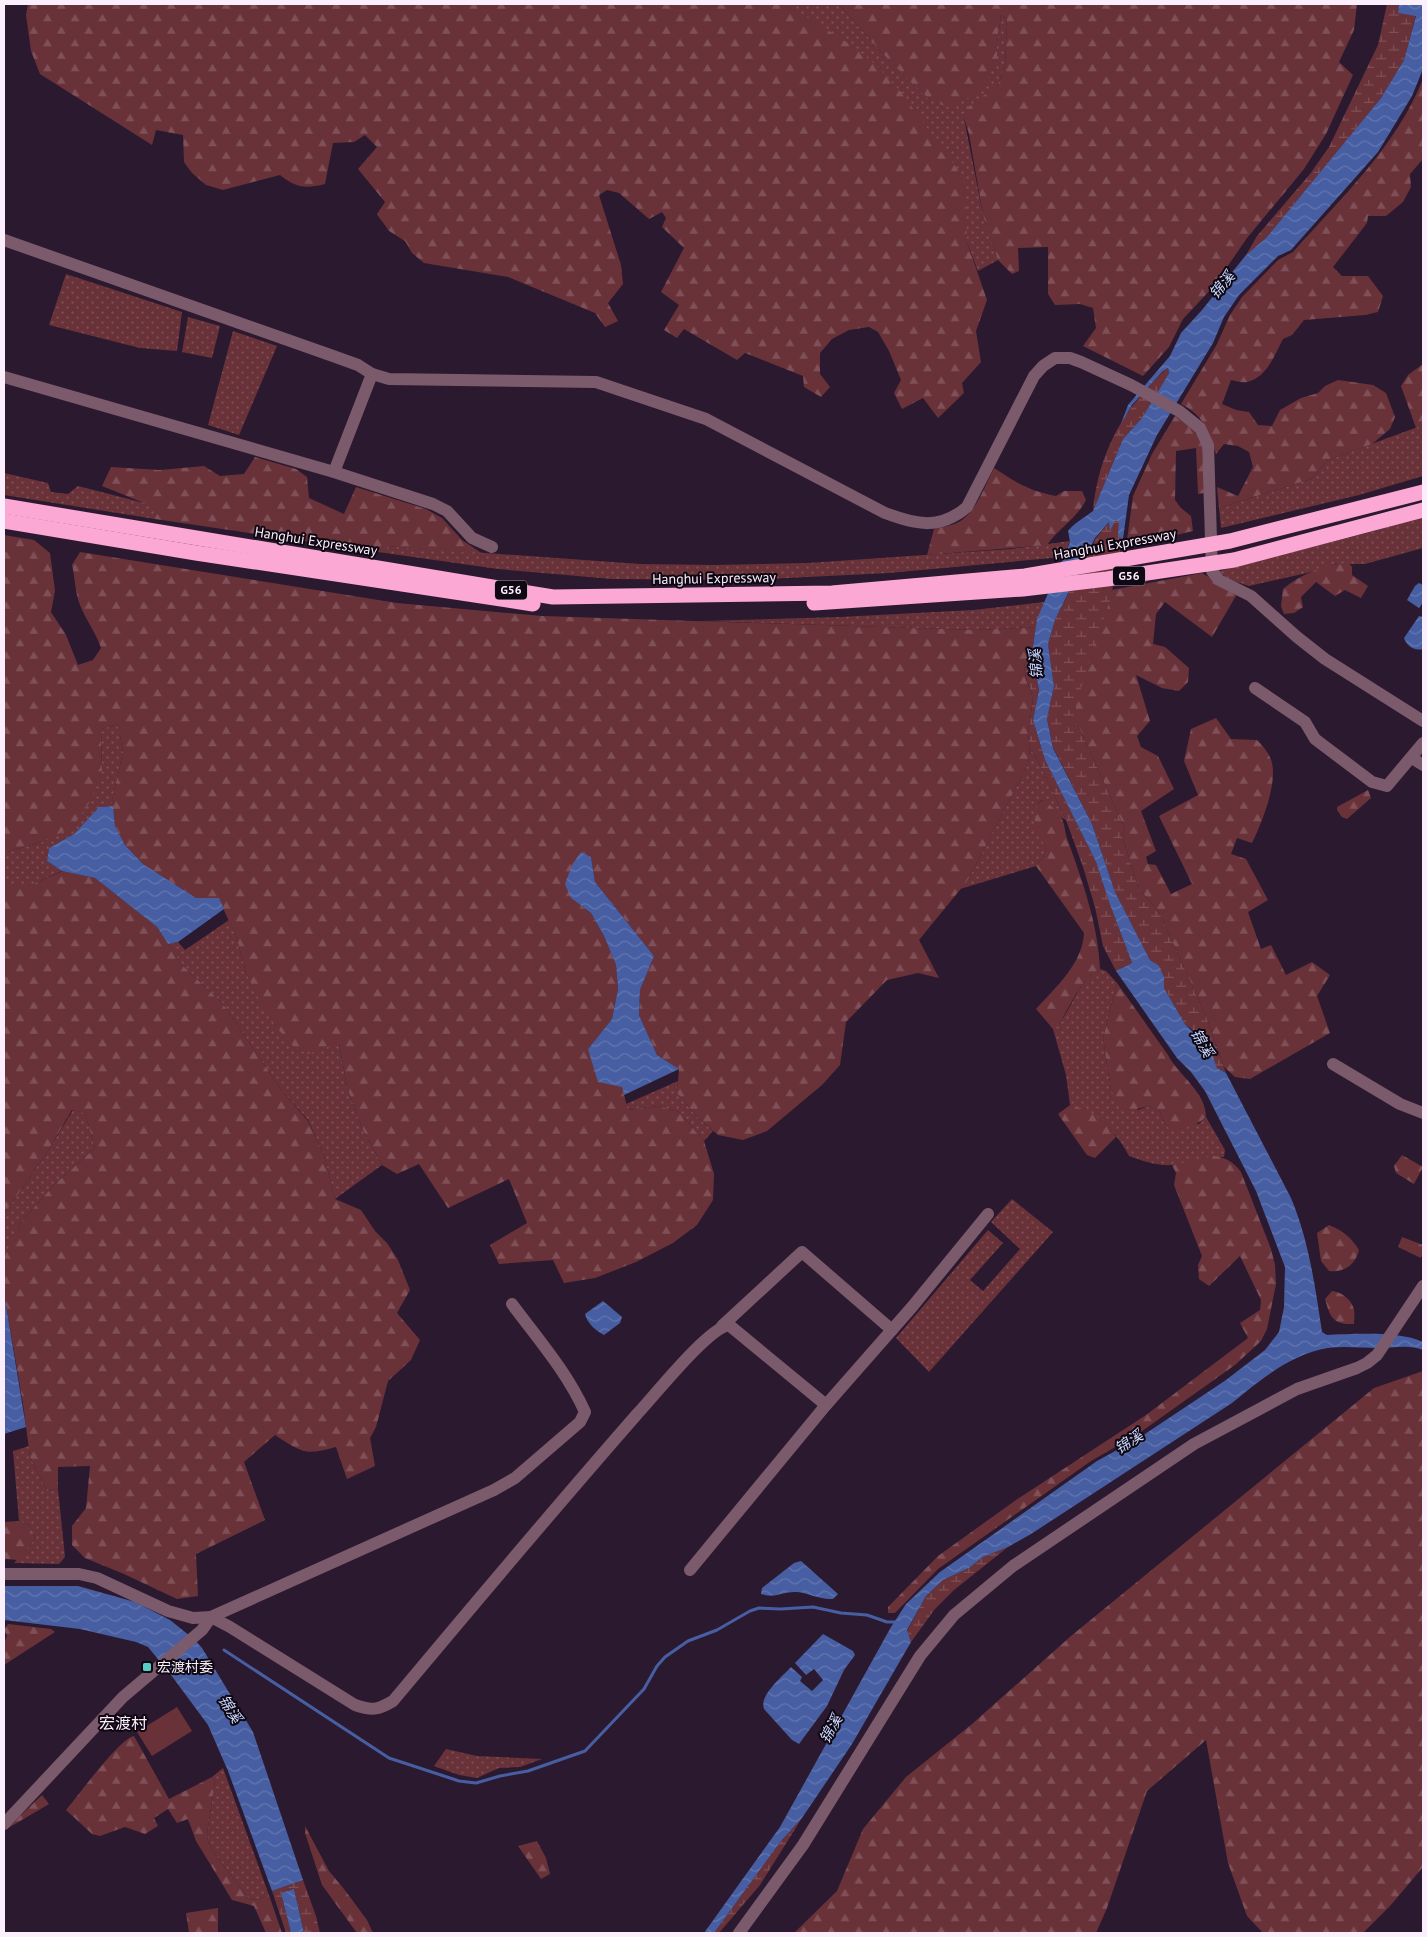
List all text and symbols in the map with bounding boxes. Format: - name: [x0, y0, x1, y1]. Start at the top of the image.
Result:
- water label: 锦溪: [1205, 266, 1240, 302]
- street label: Hanghui Expressway: [253, 522, 379, 560]
- street label: Hanghui Expressway: [1052, 524, 1178, 564]
- road number: G56: [1113, 566, 1145, 586]
- street label: Hanghui Expressway: [652, 568, 777, 588]
- road number: G56: [495, 580, 527, 600]
- water label: 锦溪: [1025, 646, 1046, 680]
- water label: 锦溪: [1187, 1025, 1219, 1062]
- water label: 锦溪: [1111, 1424, 1148, 1458]
- place label: 宏渡村委: [157, 1658, 213, 1676]
- marker: 宏渡村委: [141, 1661, 153, 1673]
- water label: 锦溪: [214, 1691, 248, 1728]
- water label: 锦溪: [815, 1709, 847, 1746]
- district label: 宏渡村: [99, 1713, 147, 1733]

